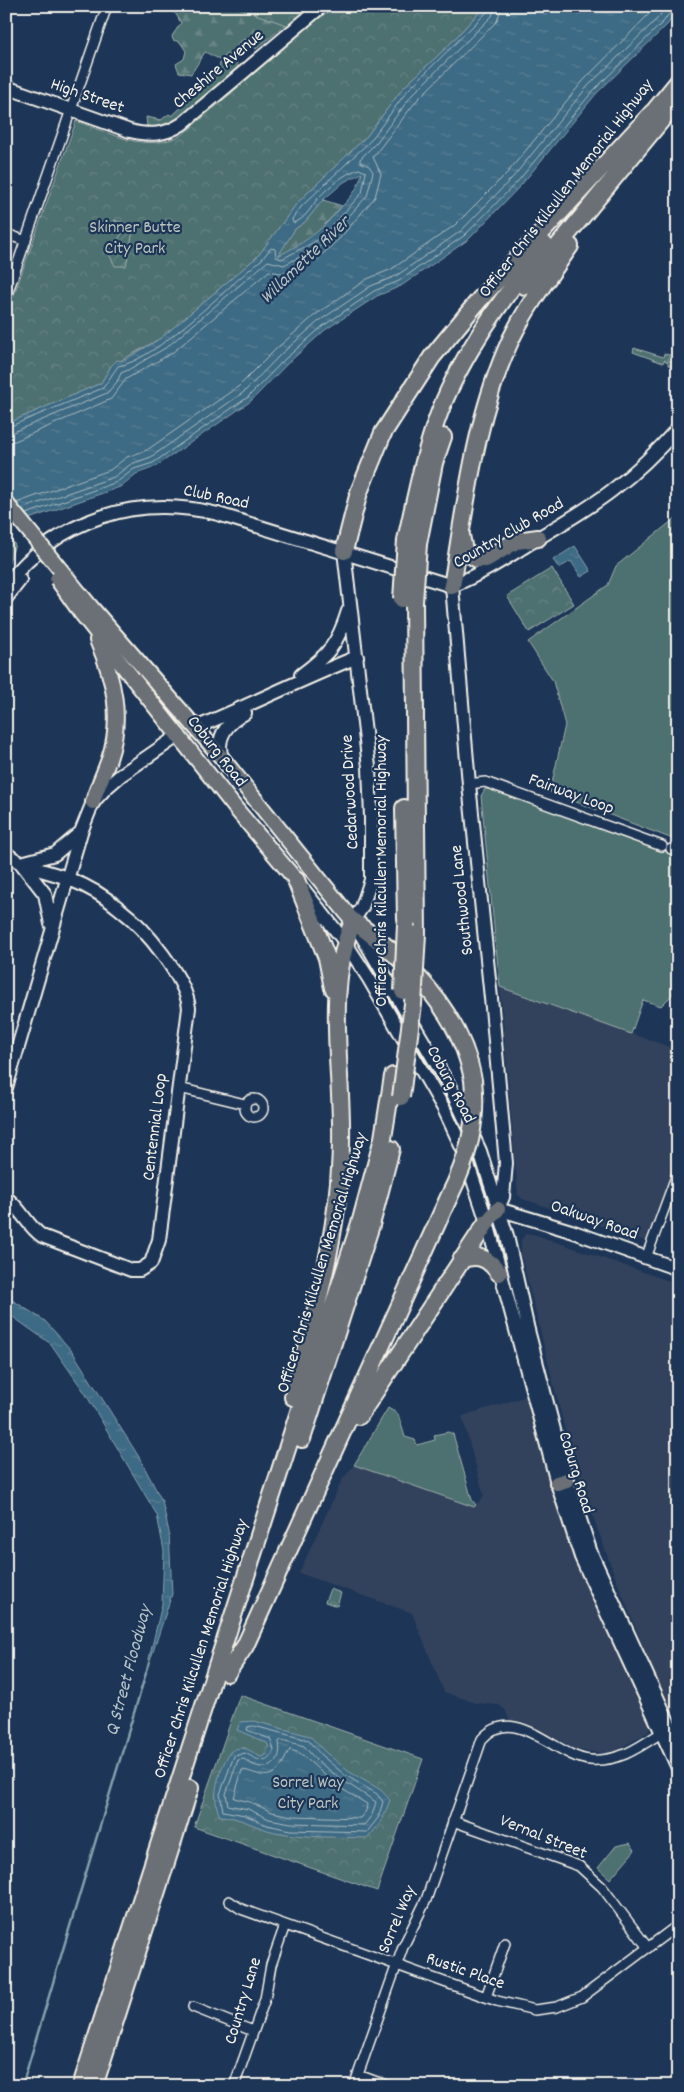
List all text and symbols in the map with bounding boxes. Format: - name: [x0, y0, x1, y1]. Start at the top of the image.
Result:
- street label: Cheshire Avenue: [168, 24, 270, 116]
- street label: High Street: [47, 73, 128, 121]
- street label: Officer Chris Kilcullen Memorial Highway: [474, 74, 661, 304]
- water label: Willamette River: [255, 209, 359, 311]
- park label: Skinner Butte City Park: [89, 216, 181, 262]
- street label: Club Road: [181, 479, 251, 517]
- street label: Country Club Road: [449, 492, 569, 576]
- street label: Coburg Road: [180, 711, 252, 793]
- street label: Cedarwood Drive: [335, 734, 366, 850]
- street label: Officer Chris Kilcullen Memorial Highway: [370, 735, 395, 1007]
- street label: Fairway Loop: [525, 768, 617, 822]
- street label: Southwood Lane: [445, 844, 481, 956]
- street label: Coburg Road: [419, 1042, 481, 1128]
- street label: Centennial Loop: [137, 1072, 175, 1182]
- street label: Officer Chris Kilcullen Memorial Highway: [271, 1129, 375, 1396]
- street label: Oakway Road: [547, 1194, 641, 1248]
- street label: Coburg Road: [551, 1429, 599, 1517]
- street label: Officer Chris Kilcullen Memorial Highway: [148, 1515, 256, 1782]
- water label: Q Street Floodway: [100, 1601, 161, 1739]
- park label: Sorrel Way City Park: [272, 1771, 345, 1817]
- street label: Vernal Street: [496, 1809, 591, 1867]
- street label: Sorrel Way: [372, 1881, 424, 1958]
- street label: Rustic Place: [422, 1947, 508, 1997]
- street label: Country Lane: [219, 1954, 269, 2048]

